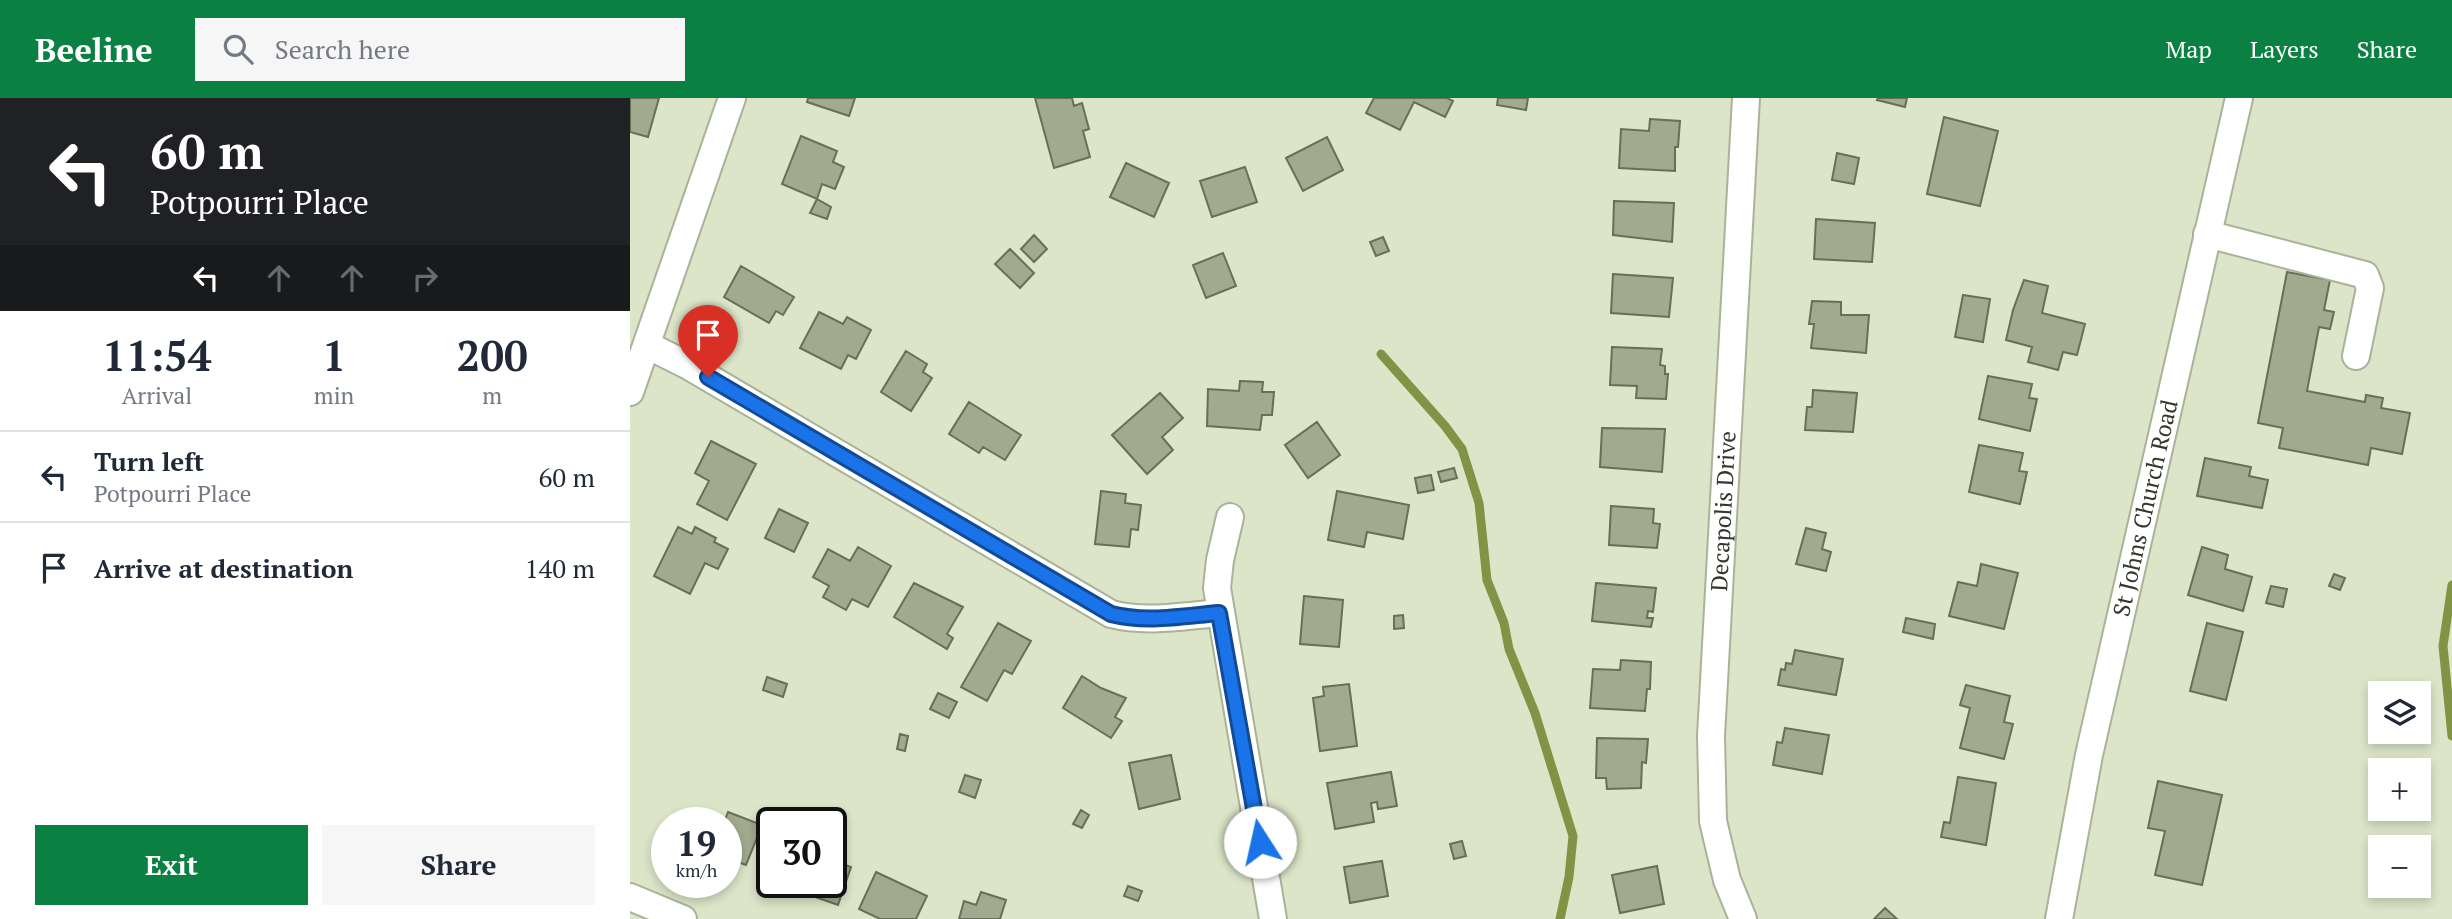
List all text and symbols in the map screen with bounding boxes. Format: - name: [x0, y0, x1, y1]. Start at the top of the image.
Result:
- search box: [195, 18, 685, 81]
- text: Beeline: [35, 28, 153, 71]
- icon: search: [219, 30, 257, 68]
- text: Search here: [275, 32, 410, 66]
- text: Map: [2165, 33, 2212, 65]
- text: Layers: [2250, 33, 2319, 65]
- text: Share: [2357, 33, 2417, 65]
- text: 60 m: [150, 118, 264, 183]
- icon: left: [35, 126, 126, 217]
- text: Potpourri Place: [150, 181, 369, 223]
- icon: left: [187, 259, 225, 297]
- icon: ahead: [260, 259, 298, 297]
- icon: ahead: [333, 259, 371, 297]
- icon: right: [406, 259, 444, 297]
- pin: [678, 305, 738, 377]
- icon: arrive: [689, 316, 727, 354]
- text: 11:54: [102, 327, 212, 383]
- text: 1: [322, 327, 346, 383]
- text: 200: [457, 327, 528, 383]
- text: Arrival: [122, 380, 192, 411]
- text: min: [314, 380, 354, 411]
- text: m: [482, 380, 502, 411]
- street label: St Johns Church Road: [2105, 396, 2185, 619]
- street label: Decapolis Drive: [1703, 430, 1743, 592]
- text: Turn left: [94, 444, 204, 478]
- icon: left: [35, 458, 73, 496]
- text: 60 m: [539, 460, 595, 494]
- text: Potpourri Place: [94, 478, 251, 509]
- icon: arrive: [35, 549, 73, 587]
- text: Arrive at destination: [94, 551, 353, 585]
- text: 140 m: [525, 551, 595, 585]
- map controls: [2368, 681, 2431, 898]
- button: layers: [2368, 681, 2431, 744]
- button: +: [2368, 758, 2431, 821]
- position arrow: [1223, 805, 1297, 879]
- speed limit sign: 30: [756, 807, 847, 898]
- text: 19: [677, 820, 716, 866]
- button: Exit: [35, 825, 308, 905]
- button: Share: [322, 825, 595, 905]
- button: −: [2368, 835, 2431, 898]
- text: km/h: [676, 858, 717, 882]

